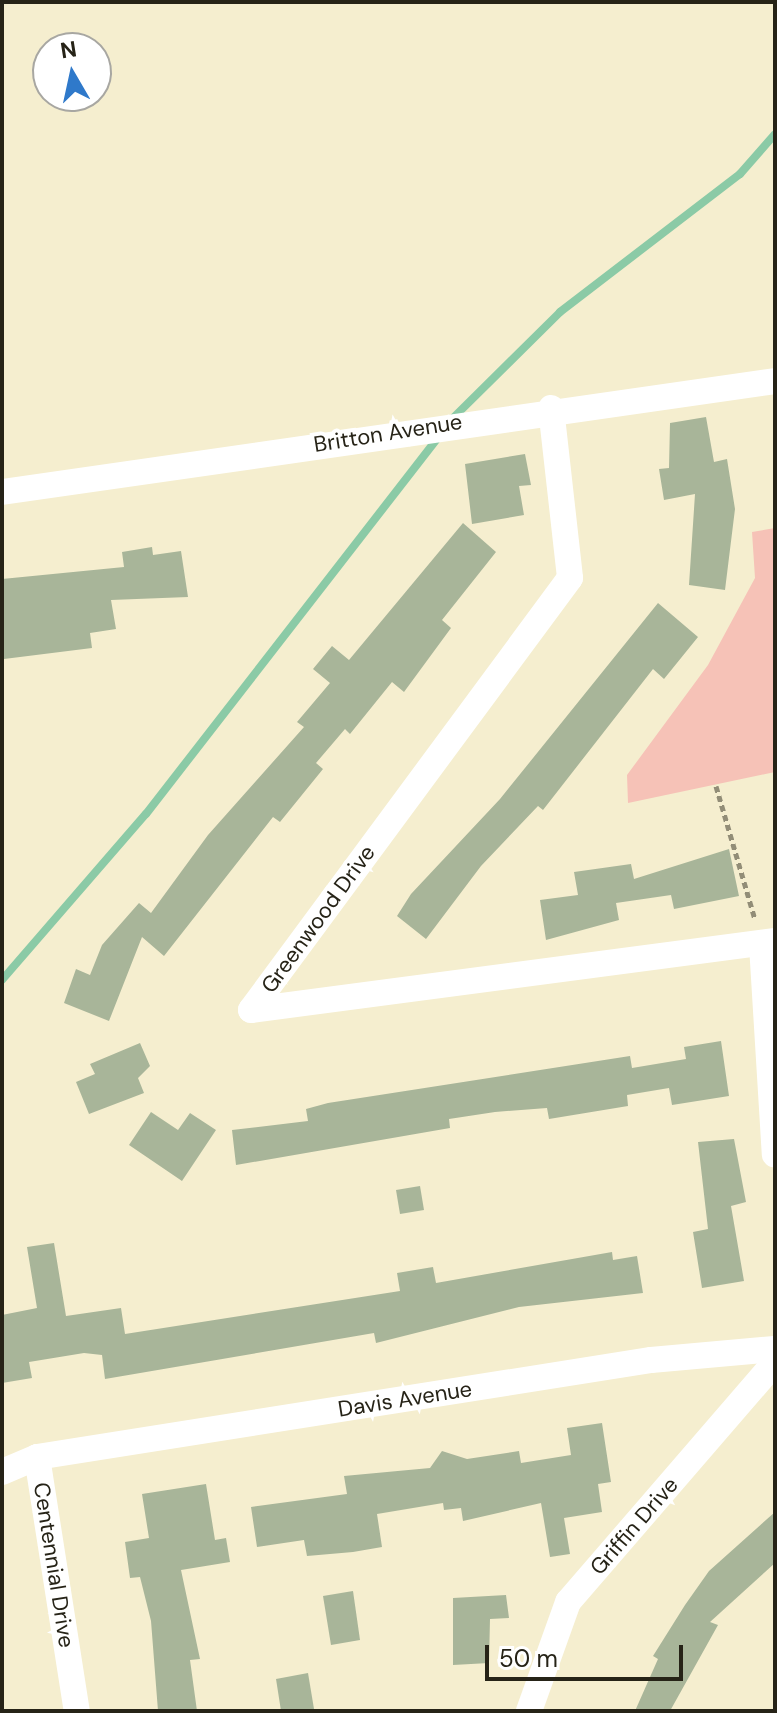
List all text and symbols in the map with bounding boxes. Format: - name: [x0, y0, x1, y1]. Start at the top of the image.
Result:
- north arrow: [32, 32, 112, 112]
- text: N: [58, 34, 79, 65]
- street label: Britton Avenue: [312, 408, 464, 458]
- street label: Greenwood Drive: [256, 840, 380, 998]
- street label: Davis Avenue: [336, 1375, 474, 1423]
- street label: Griffin Drive: [584, 1472, 684, 1580]
- street label: Centennial Drive: [28, 1480, 80, 1650]
- scale bar: [489, 1629, 687, 1679]
- text: 50 m: [499, 1643, 558, 1674]

